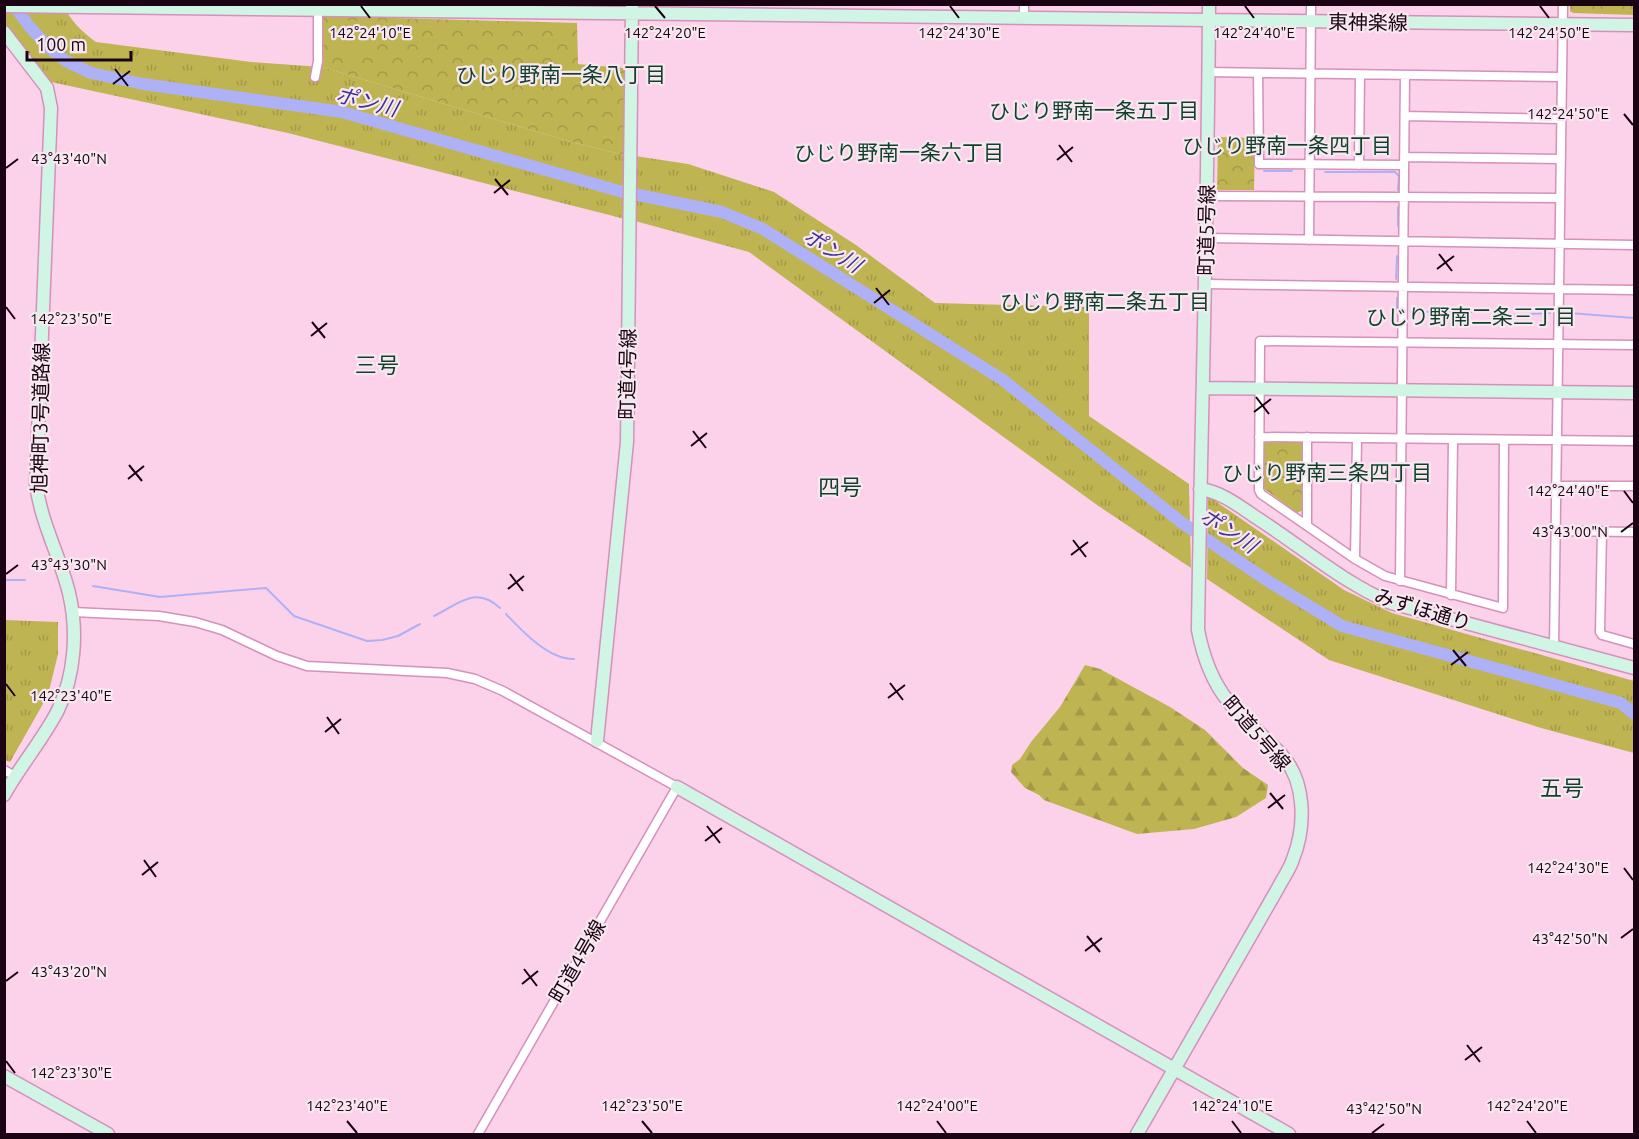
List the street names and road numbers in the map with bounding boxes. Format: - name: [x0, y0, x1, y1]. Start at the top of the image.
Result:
- street label: 東神楽線: [1328, 10, 1408, 34]
- street label: 町道5号線: [1194, 184, 1218, 276]
- street label: 町道4号線: [615, 328, 639, 420]
- street label: 旭神町3号道路線: [27, 342, 53, 494]
- street label: みずほ通り: [1372, 583, 1474, 635]
- street label: 町道5号線: [1218, 691, 1296, 775]
- street label: 町道4号線: [544, 916, 610, 1006]

